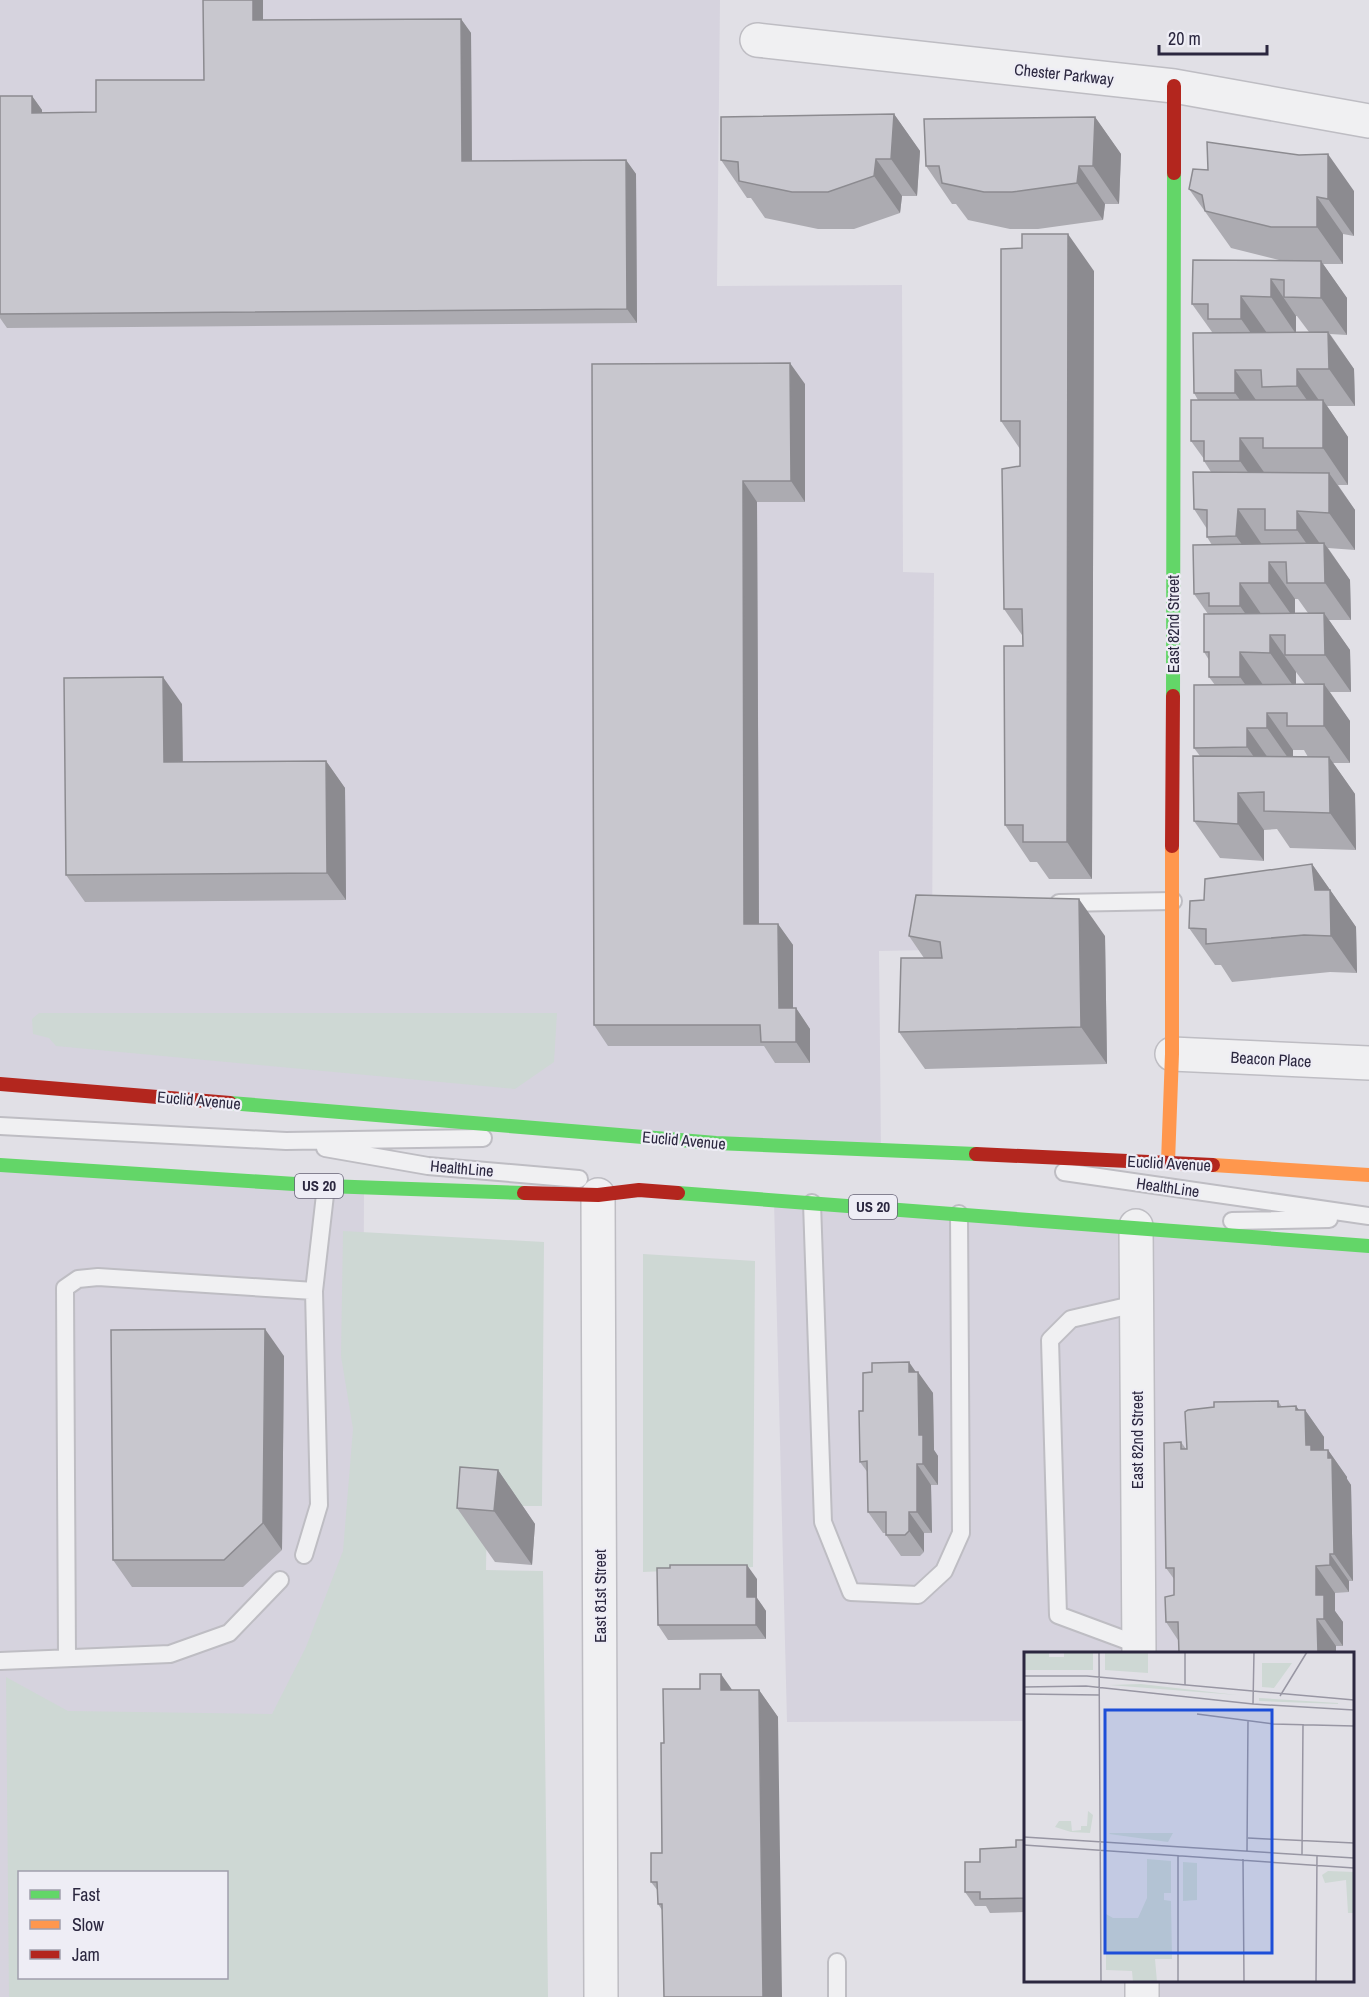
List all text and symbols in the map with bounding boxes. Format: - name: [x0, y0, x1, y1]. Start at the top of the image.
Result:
- scale bar: [1159, 18, 1267, 56]
- text: 20 m: [1168, 26, 1201, 51]
- street label: Chester Parkway: [1013, 58, 1115, 90]
- street label: East 82nd Street: [1162, 575, 1184, 673]
- street label: Beacon Place: [1230, 1046, 1312, 1072]
- street label: Euclid Avenue: [156, 1085, 242, 1115]
- street label: Euclid Avenue: [641, 1125, 727, 1155]
- street label: Euclid Avenue: [1127, 1150, 1211, 1176]
- street label: HealthLine: [429, 1154, 495, 1182]
- street label: HealthLine: [1135, 1172, 1201, 1202]
- road number: US 20: [295, 1174, 343, 1198]
- road number: US 20: [849, 1195, 897, 1219]
- street label: East 82nd Street: [1126, 1391, 1148, 1489]
- street label: East 81st Street: [589, 1549, 611, 1643]
- inset map: [1024, 1652, 1354, 1982]
- legend: [18, 1871, 228, 1979]
- text: Fast: [72, 1882, 100, 1907]
- text: Slow: [72, 1912, 104, 1937]
- text: Jam: [72, 1942, 100, 1967]

